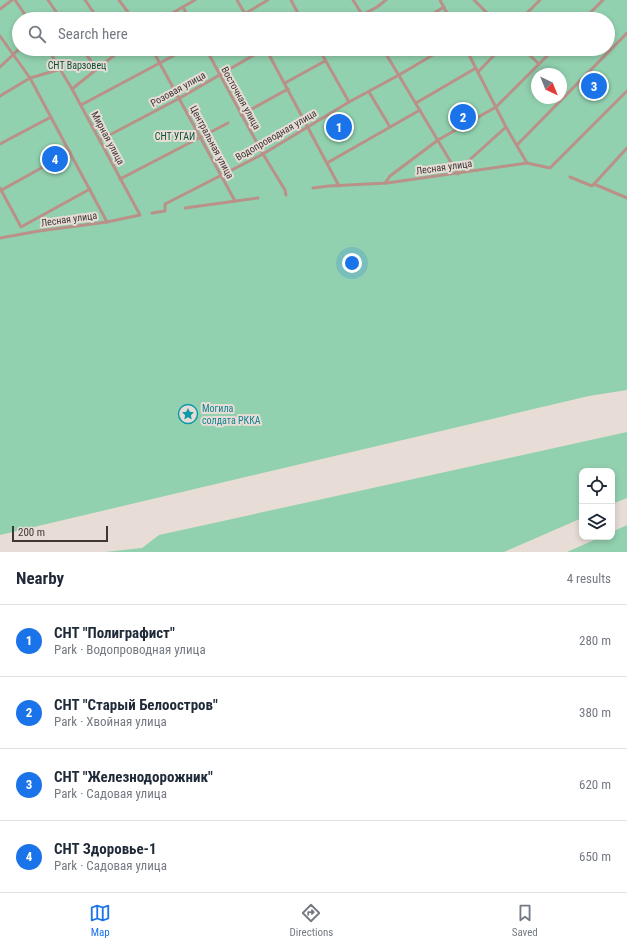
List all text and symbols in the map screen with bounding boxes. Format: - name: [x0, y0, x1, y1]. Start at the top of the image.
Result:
- search box: [12, 12, 615, 56]
- icon: search: [26, 23, 48, 45]
- text: Search here: [58, 25, 128, 43]
- park label: СНТ Варзовец: [48, 60, 106, 71]
- street label: Восточная улица: [219, 65, 263, 132]
- north arrow: [531, 68, 567, 104]
- street label: Розовая улица: [149, 69, 208, 109]
- pin: 3: [581, 71, 607, 101]
- pin: 2: [450, 102, 476, 132]
- street label: Центральная улица: [188, 104, 236, 181]
- street label: Водопроводная улица: [233, 107, 319, 163]
- street label: Мирная улица: [89, 109, 127, 167]
- pin: 1: [326, 112, 352, 142]
- park label: СНТ УГАИ: [155, 131, 195, 142]
- pin: 4: [42, 144, 68, 174]
- street label: Лесная улица: [415, 158, 473, 176]
- street label: Лесная улица: [40, 210, 98, 228]
- your location: [342, 253, 362, 273]
- place icon: Могила солдата РККА: [177, 403, 199, 425]
- place label: Могила солдата РККА: [202, 403, 261, 426]
- map controls: [579, 468, 615, 540]
- button: locate: [579, 468, 615, 504]
- button: layers: [579, 504, 615, 540]
- scale bar: [12, 524, 108, 543]
- text: 200 m: [18, 526, 45, 539]
- text: Nearby: [16, 568, 64, 588]
- text: 4 results: [567, 571, 611, 586]
- text: СНТ "Полиграфист": [54, 624, 175, 642]
- text: 1: [26, 633, 32, 648]
- text: 280 m: [579, 633, 611, 648]
- text: Park · Водопроводная улица: [54, 642, 206, 657]
- text: СНТ "Старый Белоостров": [54, 696, 218, 714]
- text: 2: [26, 705, 32, 720]
- text: 380 m: [579, 705, 611, 720]
- text: Park · Хвойная улица: [54, 714, 167, 729]
- text: СНТ "Железнодорожник": [54, 768, 213, 786]
- text: 3: [26, 777, 32, 792]
- text: 620 m: [579, 777, 611, 792]
- text: Park · Садовая улица: [54, 786, 167, 801]
- text: СНТ Здоровье-1: [54, 840, 157, 858]
- text: 4: [26, 849, 32, 864]
- text: 650 m: [579, 849, 611, 864]
- text: Park · Садовая улица: [54, 858, 167, 873]
- tab: Map: [89, 902, 111, 939]
- tab: Directions: [289, 902, 333, 939]
- tab: Saved: [512, 902, 538, 939]

